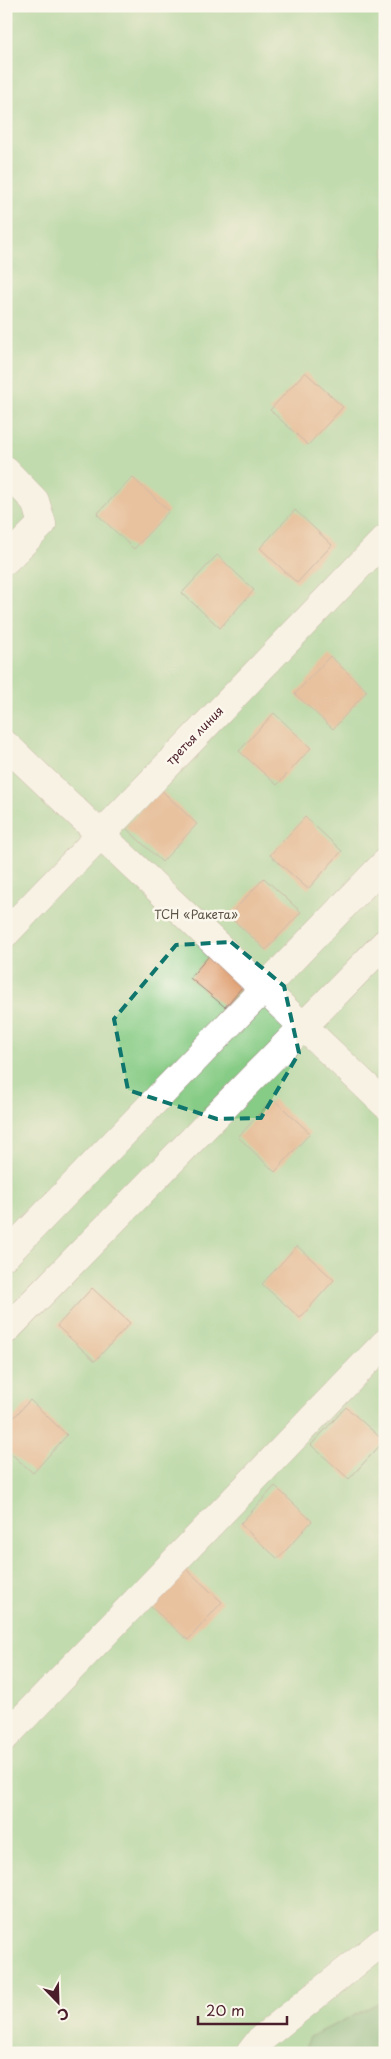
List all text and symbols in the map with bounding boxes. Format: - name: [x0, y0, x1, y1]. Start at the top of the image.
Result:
- street label: третья линия: [161, 702, 227, 769]
- park label: ТСН «Ракета»: [154, 905, 238, 923]
- north arrow: [32, 1976, 82, 2026]
- scale bar: [198, 1994, 287, 2026]
- text: 20 m: [206, 1998, 245, 2021]
- text: С: [54, 2003, 72, 2026]

